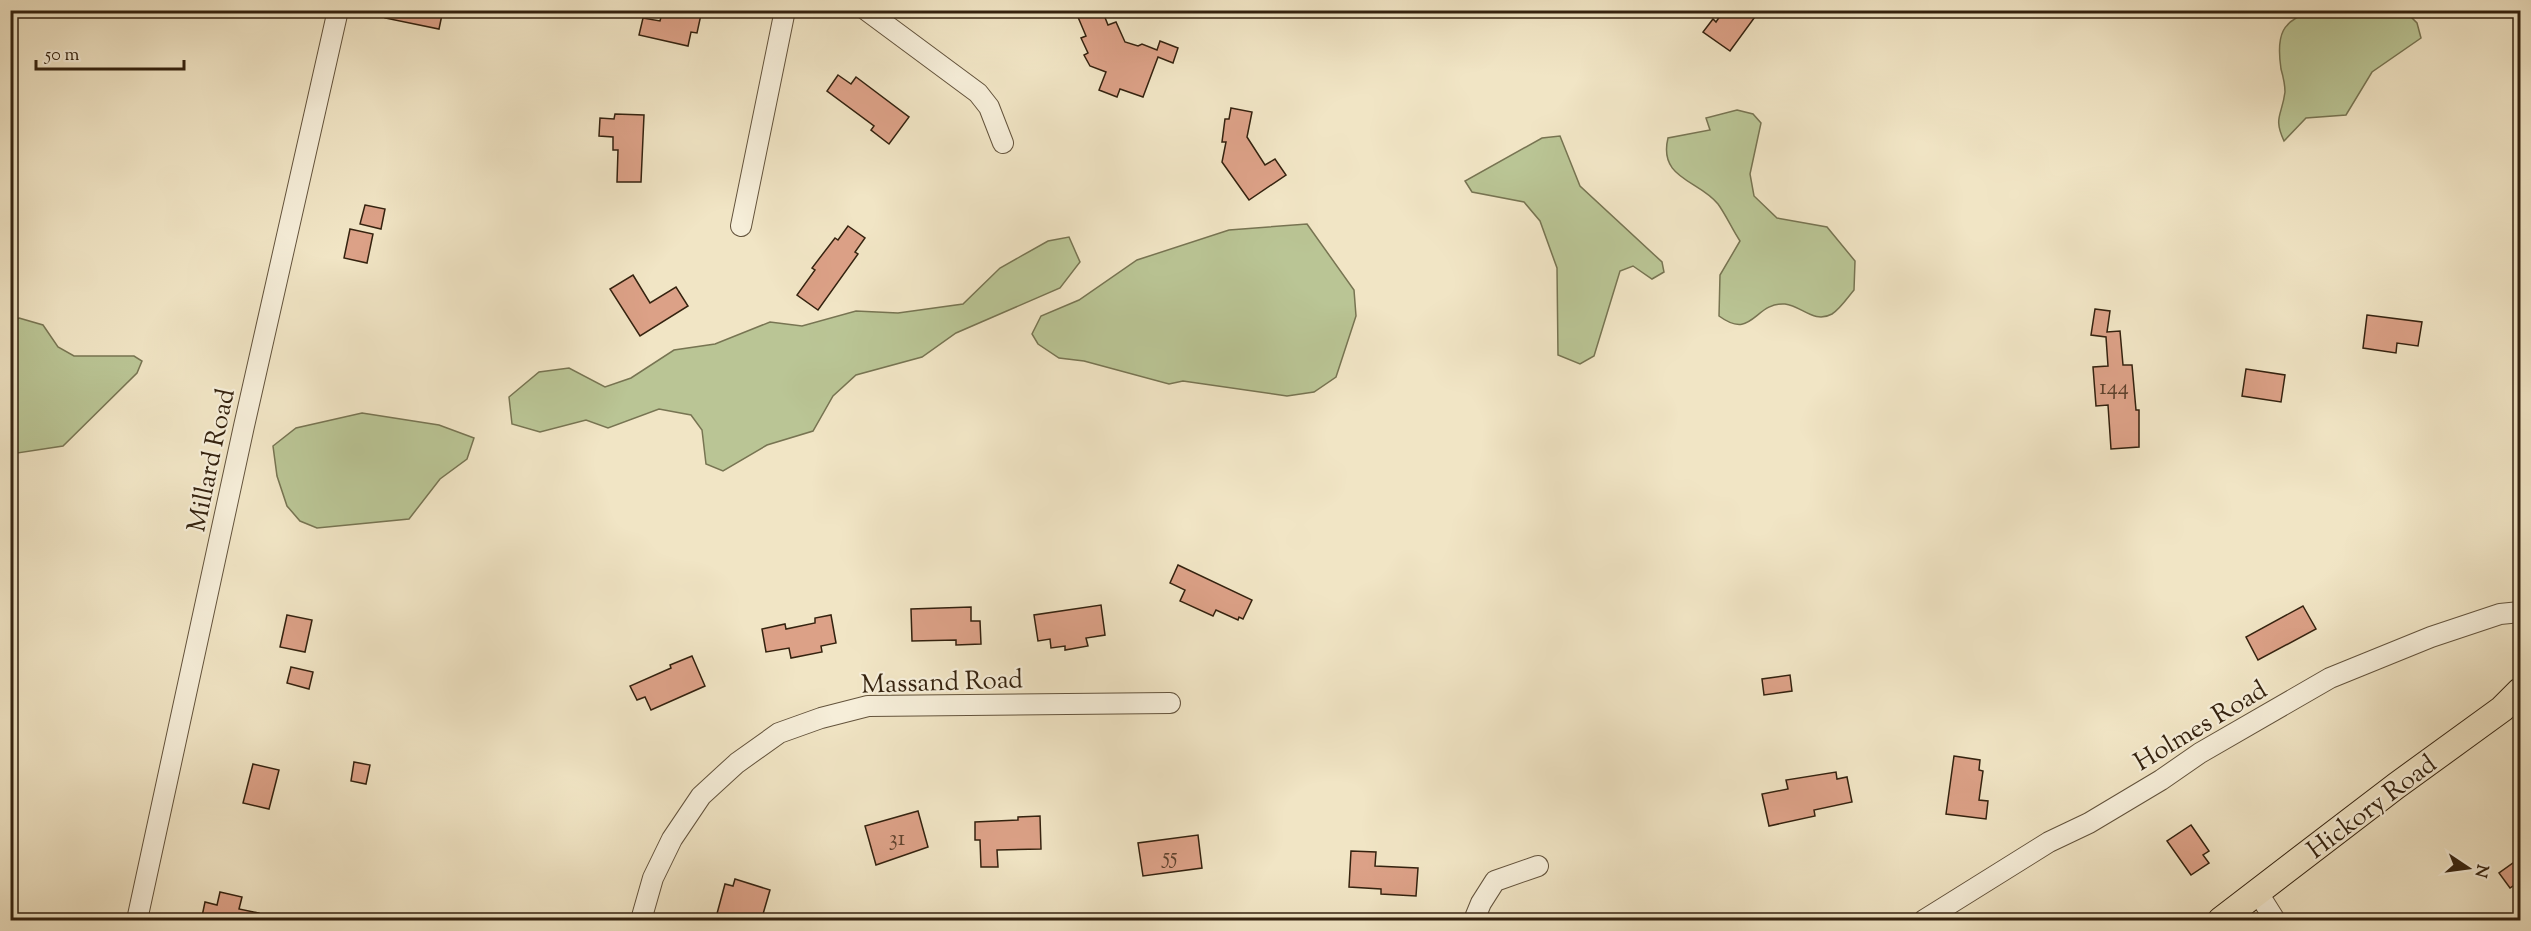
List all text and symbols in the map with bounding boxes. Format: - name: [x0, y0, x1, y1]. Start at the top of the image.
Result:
- scale bar: [36, 33, 184, 71]
- text: 50 m: [44, 43, 80, 69]
- house number: 144: [2099, 373, 2129, 405]
- street label: Millard Road: [179, 385, 246, 536]
- street label: Massand Road: [860, 662, 1024, 705]
- street label: Holmes Road: [2128, 673, 2275, 781]
- street label: Hickory Road: [2300, 747, 2445, 869]
- house number: 31: [889, 824, 906, 856]
- north arrow: [2438, 838, 2498, 898]
- house number: 55: [1160, 842, 1178, 874]
- text: N: [2467, 862, 2493, 880]

